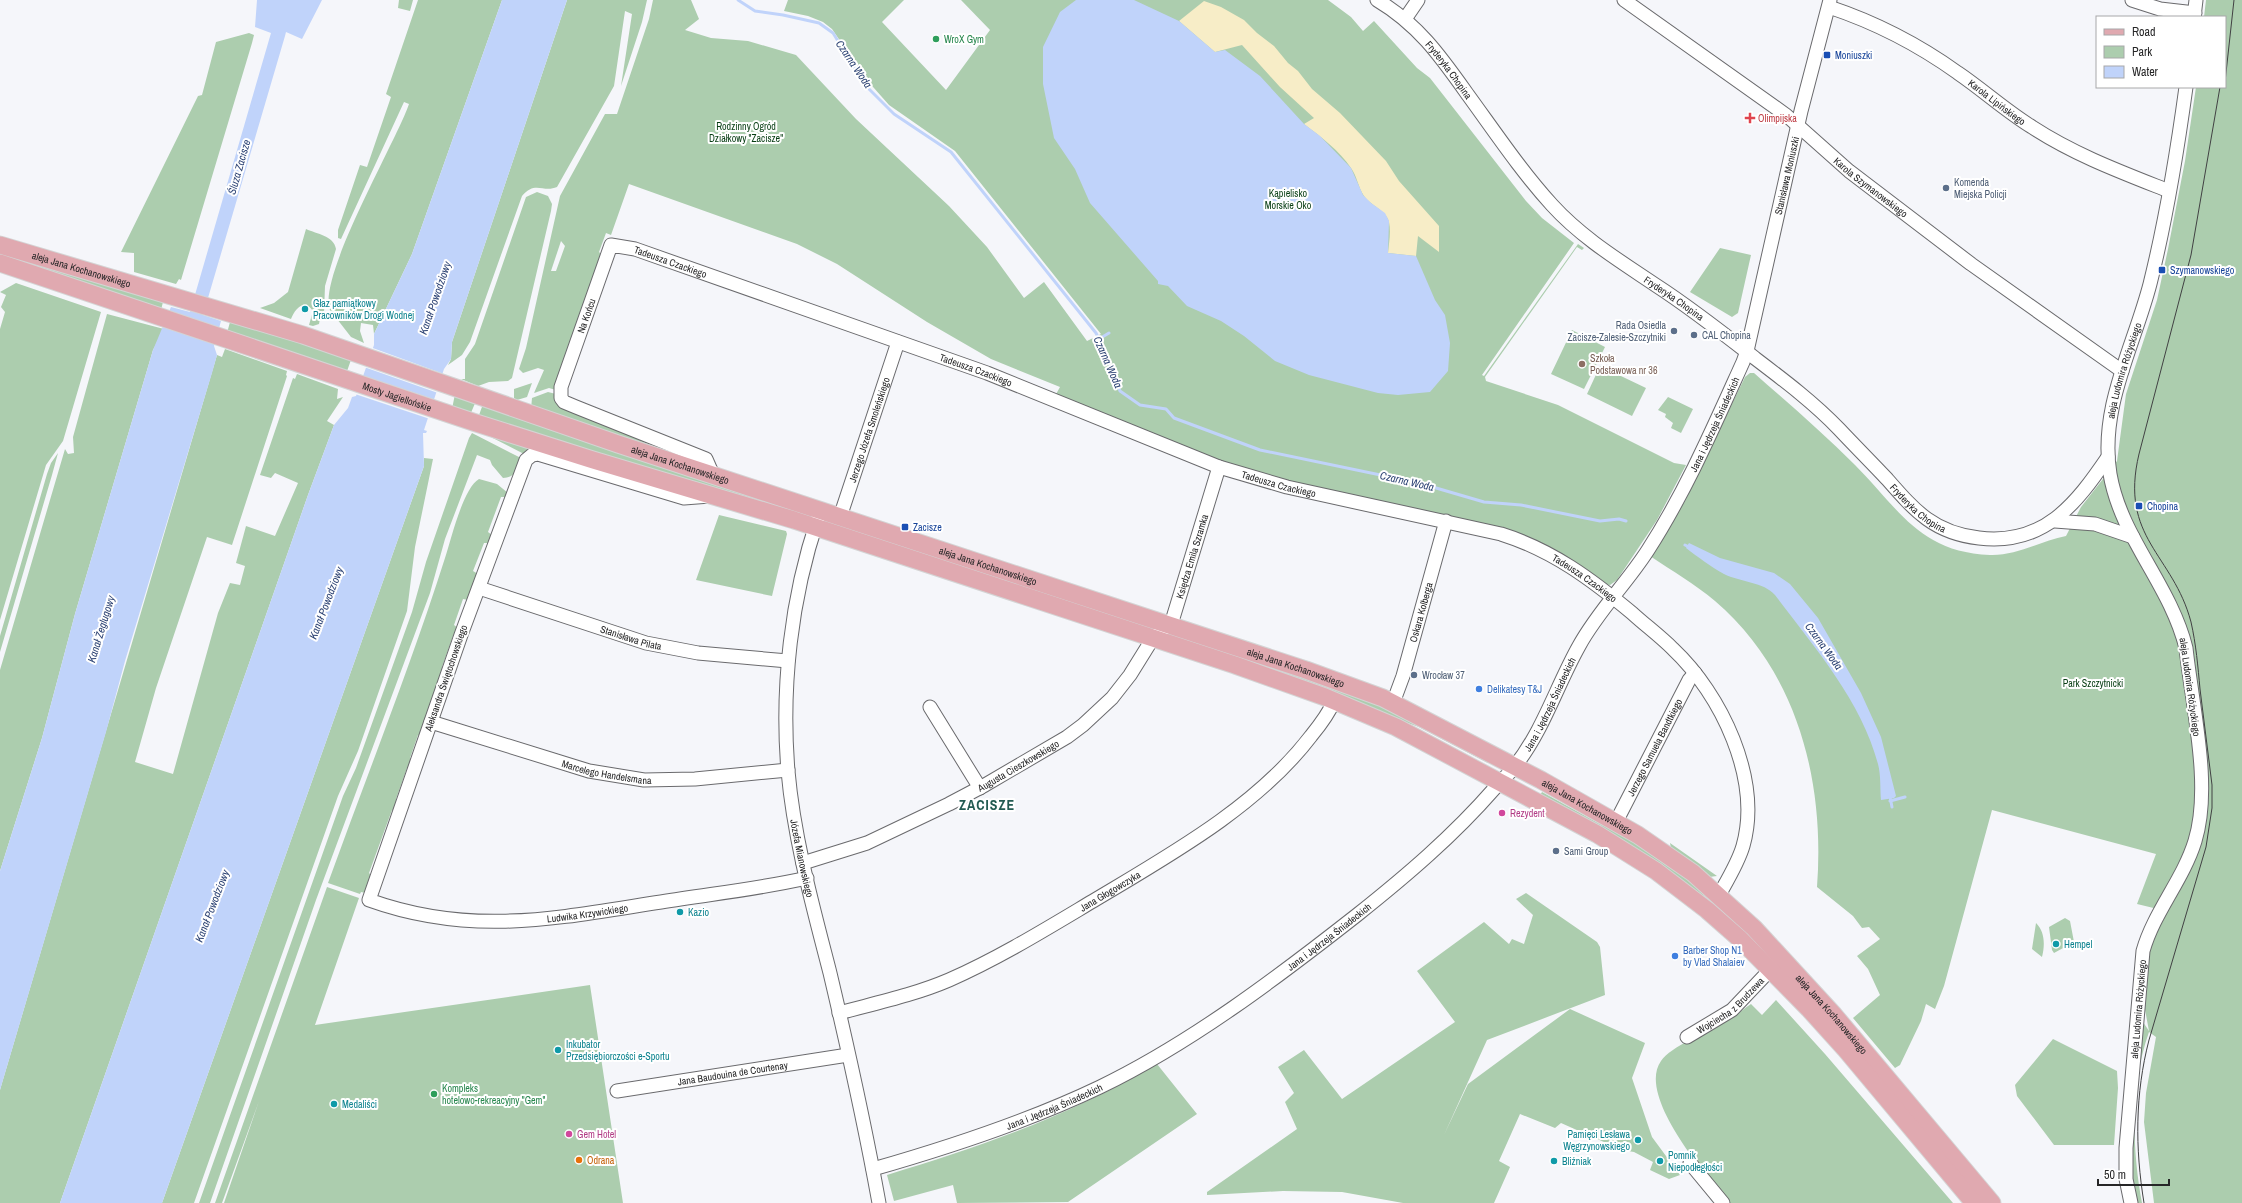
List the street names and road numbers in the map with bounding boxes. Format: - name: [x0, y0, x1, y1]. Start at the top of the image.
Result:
- street label: Fryderyka Chopina: [1423, 38, 1475, 102]
- street label: Karola Lipińskiego: [1966, 76, 2029, 128]
- street label: Stanisława Moniuszki: [1771, 135, 1802, 216]
- street label: Karola Szymanowskiego: [1831, 154, 1911, 220]
- street label: Tadeusza Czackiego: [632, 243, 709, 280]
- street label: aleja Jana Kochanowskiego: [31, 248, 133, 290]
- street label: Fryderyka Chopina: [1642, 273, 1707, 323]
- street label: Na Końcu: [574, 297, 598, 335]
- street label: aleja Ludomira Różyckiego: [2104, 320, 2144, 419]
- street label: Tadeusza Czackiego: [938, 350, 1015, 389]
- street label: Jerzego Józefa Smoleńskiego: [845, 375, 893, 484]
- street label: Jana i Jędrzeja Śniadeckich: [1687, 375, 1742, 474]
- street label: Mosty Jagiellońskie: [361, 379, 434, 414]
- street label: aleja Jana Kochanowskiego: [630, 442, 731, 487]
- street label: Tadeusza Czackiego: [1240, 468, 1318, 500]
- street label: Fryderyka Chopina: [1887, 481, 1948, 535]
- street label: Księdza Emila Szramka: [1173, 512, 1211, 600]
- street label: aleja Jana Kochanowskiego: [938, 543, 1039, 588]
- street label: Tadeusza Czackiego: [1550, 551, 1620, 605]
- street label: Oskara Kolberga: [1406, 580, 1435, 644]
- street label: Stanisława Pilata: [599, 622, 663, 652]
- street label: Aleksandra Świętochowskiego: [421, 623, 470, 734]
- street label: aleja Ludomira Różyckiego: [2177, 637, 2203, 738]
- street label: aleja Jana Kochanowskiego: [1245, 645, 1347, 690]
- street label: Jana i Jędrzeja Śniadeckich: [1521, 655, 1578, 754]
- street label: Jerzego Samuela Bandtkiego: [1624, 696, 1685, 798]
- street label: Augusta Cieszkowskiego: [974, 736, 1062, 795]
- street label: Marcelego Handelsmana: [560, 756, 652, 787]
- street label: aleja Jana Kochanowskiego: [1540, 776, 1636, 837]
- street label: Józefa Mianowskiego: [788, 818, 817, 899]
- street label: Jana Głogowczyka: [1077, 867, 1143, 914]
- street label: Jana i Jędrzeja Śniadeckich: [1284, 900, 1374, 973]
- street label: Ludwika Krzywickiego: [546, 901, 629, 925]
- street label: aleja Ludomira Różyckiego: [2127, 958, 2149, 1059]
- street label: aleja Jana Kochanowskiego: [1793, 971, 1871, 1057]
- street label: Wojciecha z Brudzewa: [1694, 974, 1767, 1036]
- street label: Jana Baudouina de Courtenay: [677, 1058, 789, 1088]
- street label: Jana i Jędrzeja Śniadeckich: [1004, 1080, 1105, 1132]

